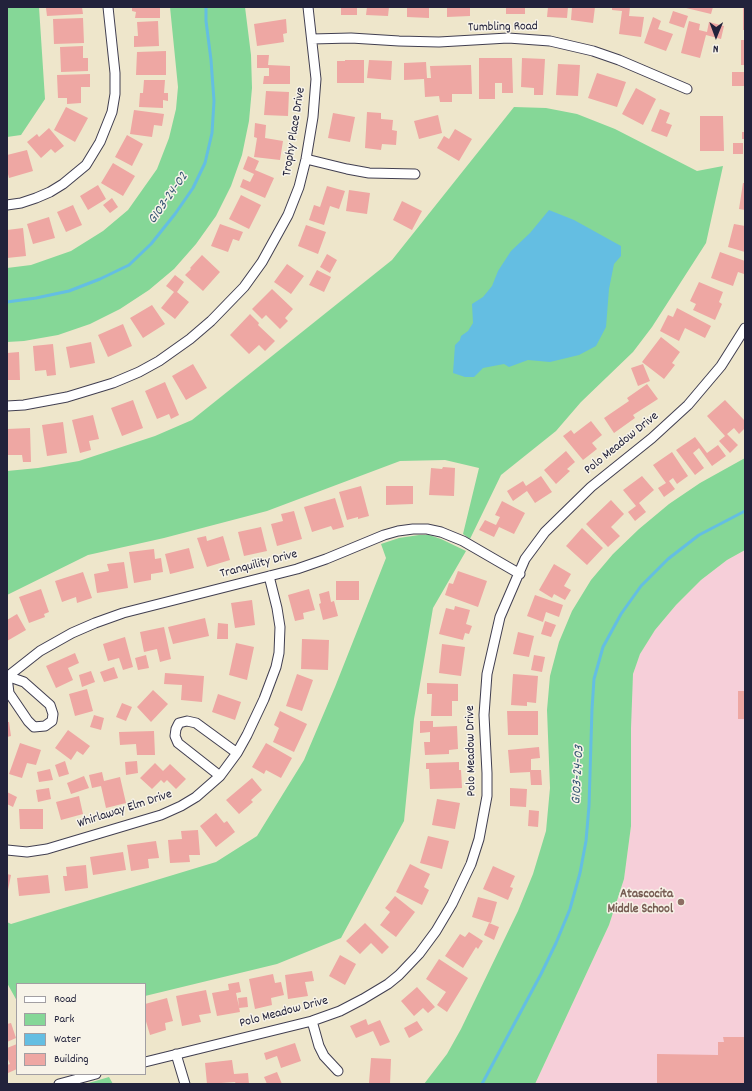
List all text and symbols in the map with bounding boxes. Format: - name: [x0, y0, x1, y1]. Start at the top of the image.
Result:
- north arrow: [696, 16, 736, 56]
- street label: Tumbling Road: [468, 20, 538, 36]
- text: N: [713, 40, 719, 56]
- street label: Trophy Place Drive: [280, 86, 310, 178]
- water label: G103-24-02: [145, 170, 193, 228]
- street label: Polo Meadow Drive: [582, 409, 662, 479]
- street label: Tranquility Drive: [219, 547, 299, 583]
- street label: Polo Meadow Drive: [463, 705, 481, 797]
- water label: G103-24-03: [569, 745, 589, 805]
- street label: Whirlaway Elm Drive: [76, 787, 174, 833]
- place label: Atascocita Middle School: [607, 887, 673, 918]
- marker: Atascocita Middle School: [676, 897, 686, 907]
- legend: [16, 983, 146, 1075]
- text: Road: [54, 991, 76, 1008]
- street label: Polo Meadow Drive: [238, 994, 330, 1032]
- text: Park: [54, 1011, 74, 1028]
- text: Water: [54, 1031, 81, 1048]
- text: Building: [54, 1051, 89, 1068]

